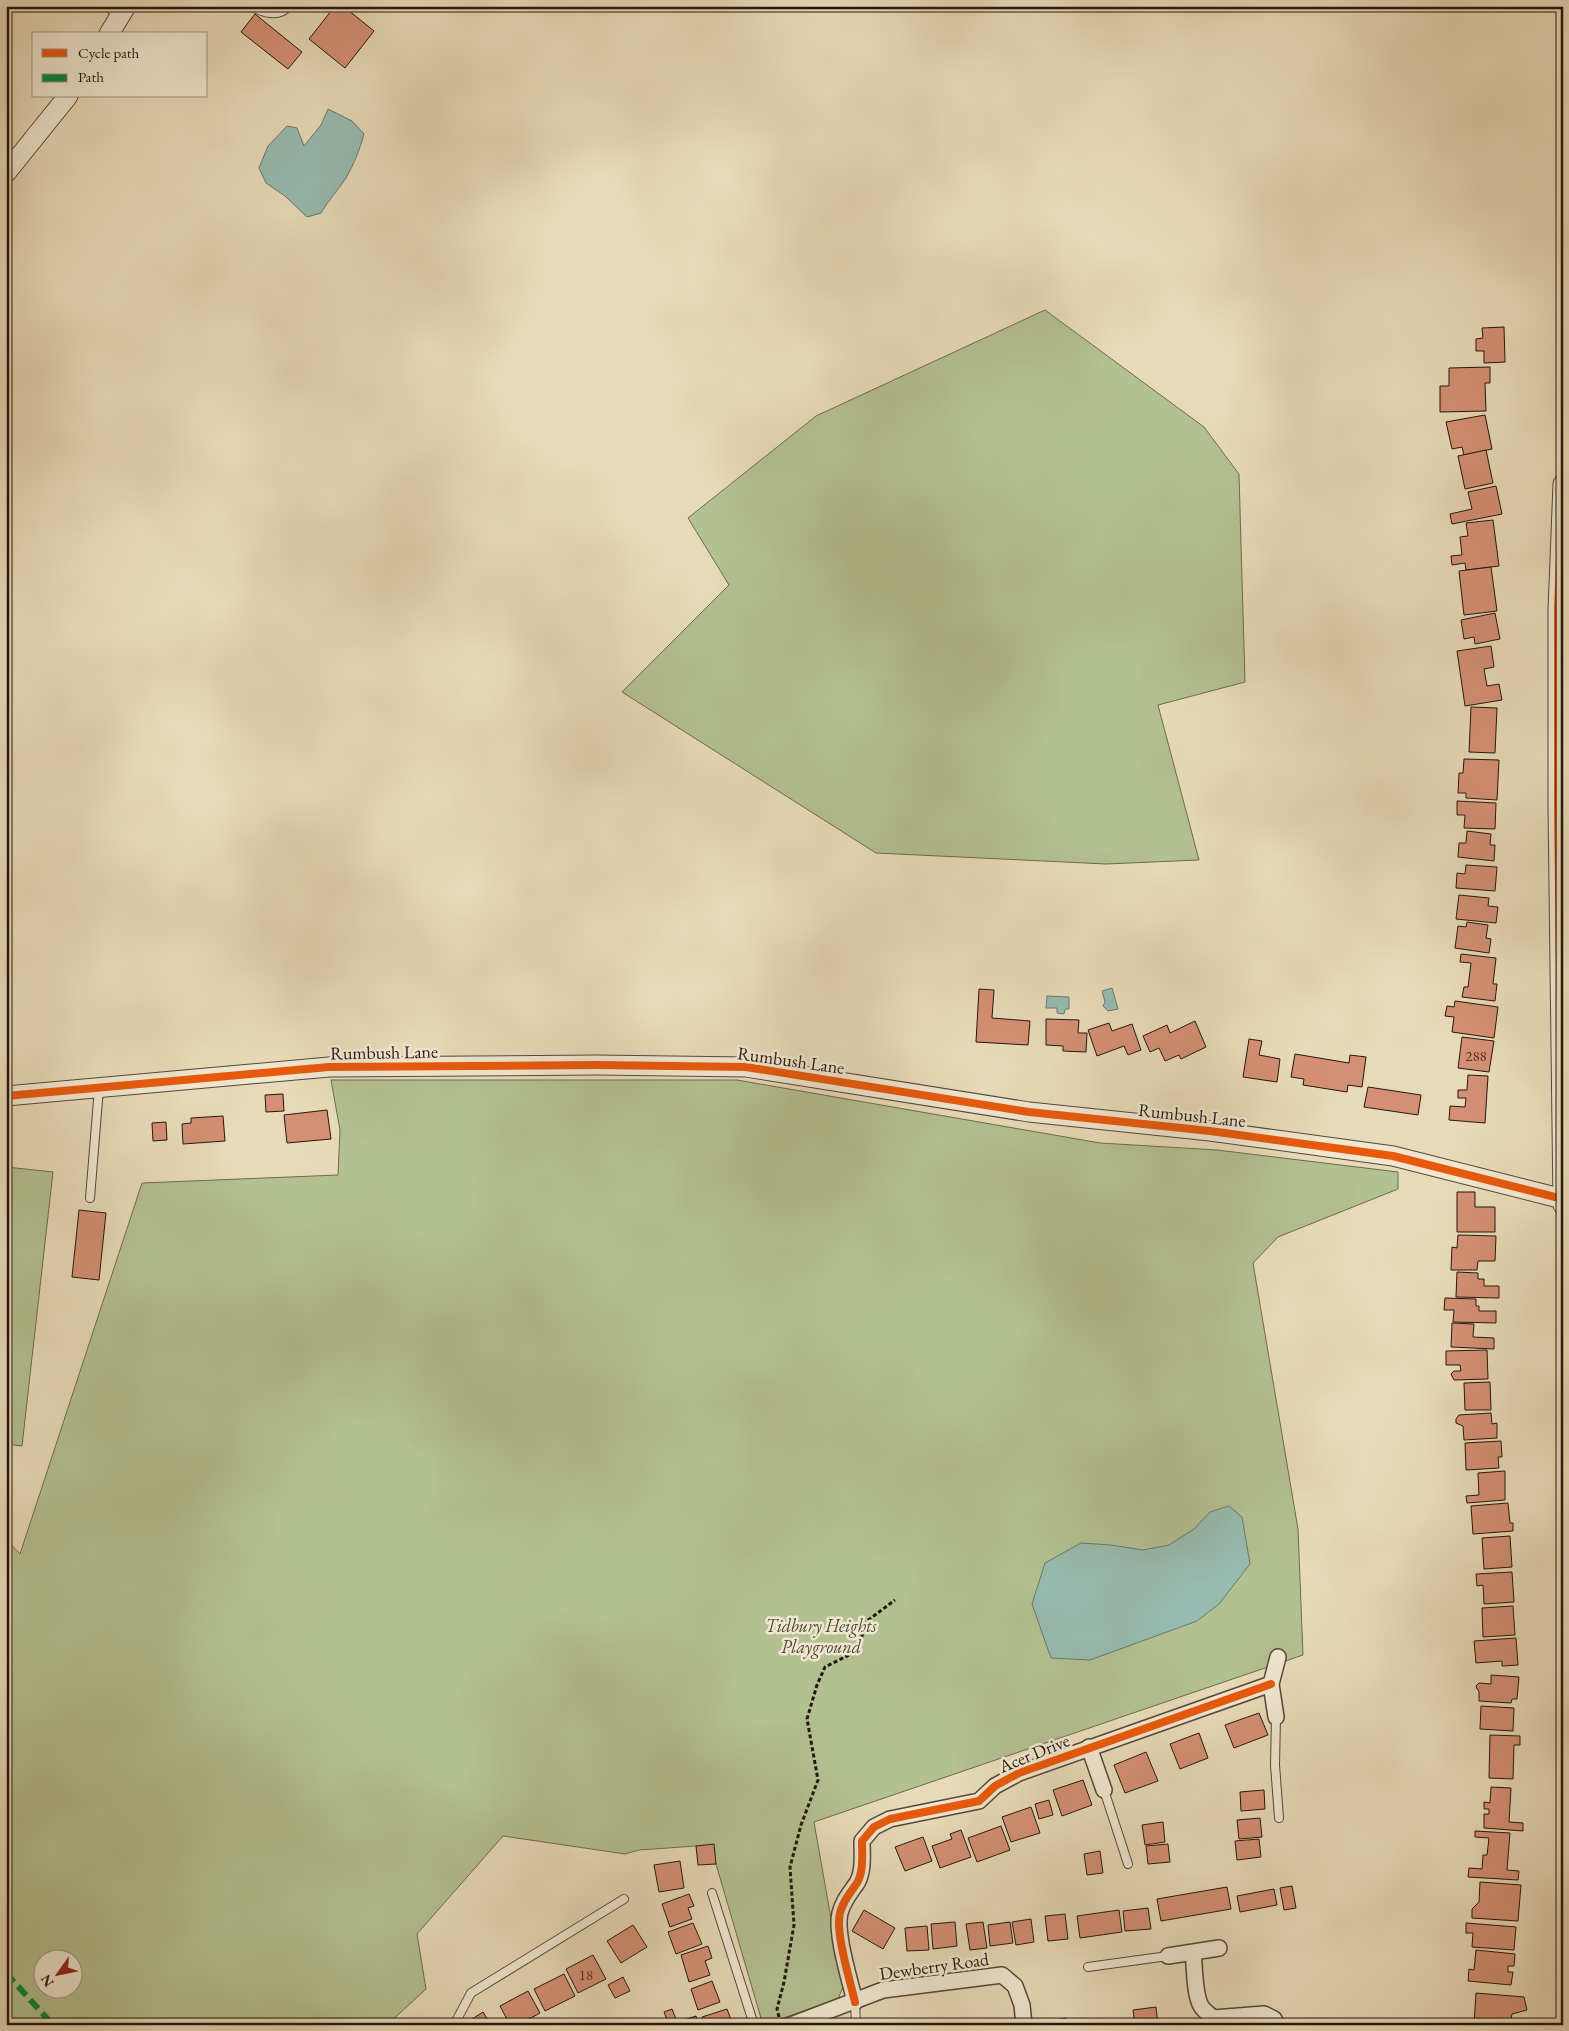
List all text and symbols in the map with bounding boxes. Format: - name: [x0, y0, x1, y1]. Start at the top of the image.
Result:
- legend: [32, 32, 208, 98]
- text: Cycle path: [78, 43, 140, 62]
- text: Path: [78, 67, 104, 86]
- street label: Rumbush Lane: [330, 1040, 438, 1064]
- street label: Rumbush Lane: [736, 1041, 846, 1079]
- house number: 288: [1465, 1046, 1487, 1065]
- street label: Rumbush Lane: [1137, 1098, 1247, 1132]
- park label: Tidbury Heights Playground: [766, 1614, 877, 1659]
- street label: Acer Drive: [994, 1728, 1073, 1778]
- street label: Dewberry Road: [878, 1947, 991, 1985]
- north arrow: [32, 1948, 82, 1998]
- house number: 18: [579, 1965, 593, 1984]
- text: N: [36, 1971, 58, 1991]

